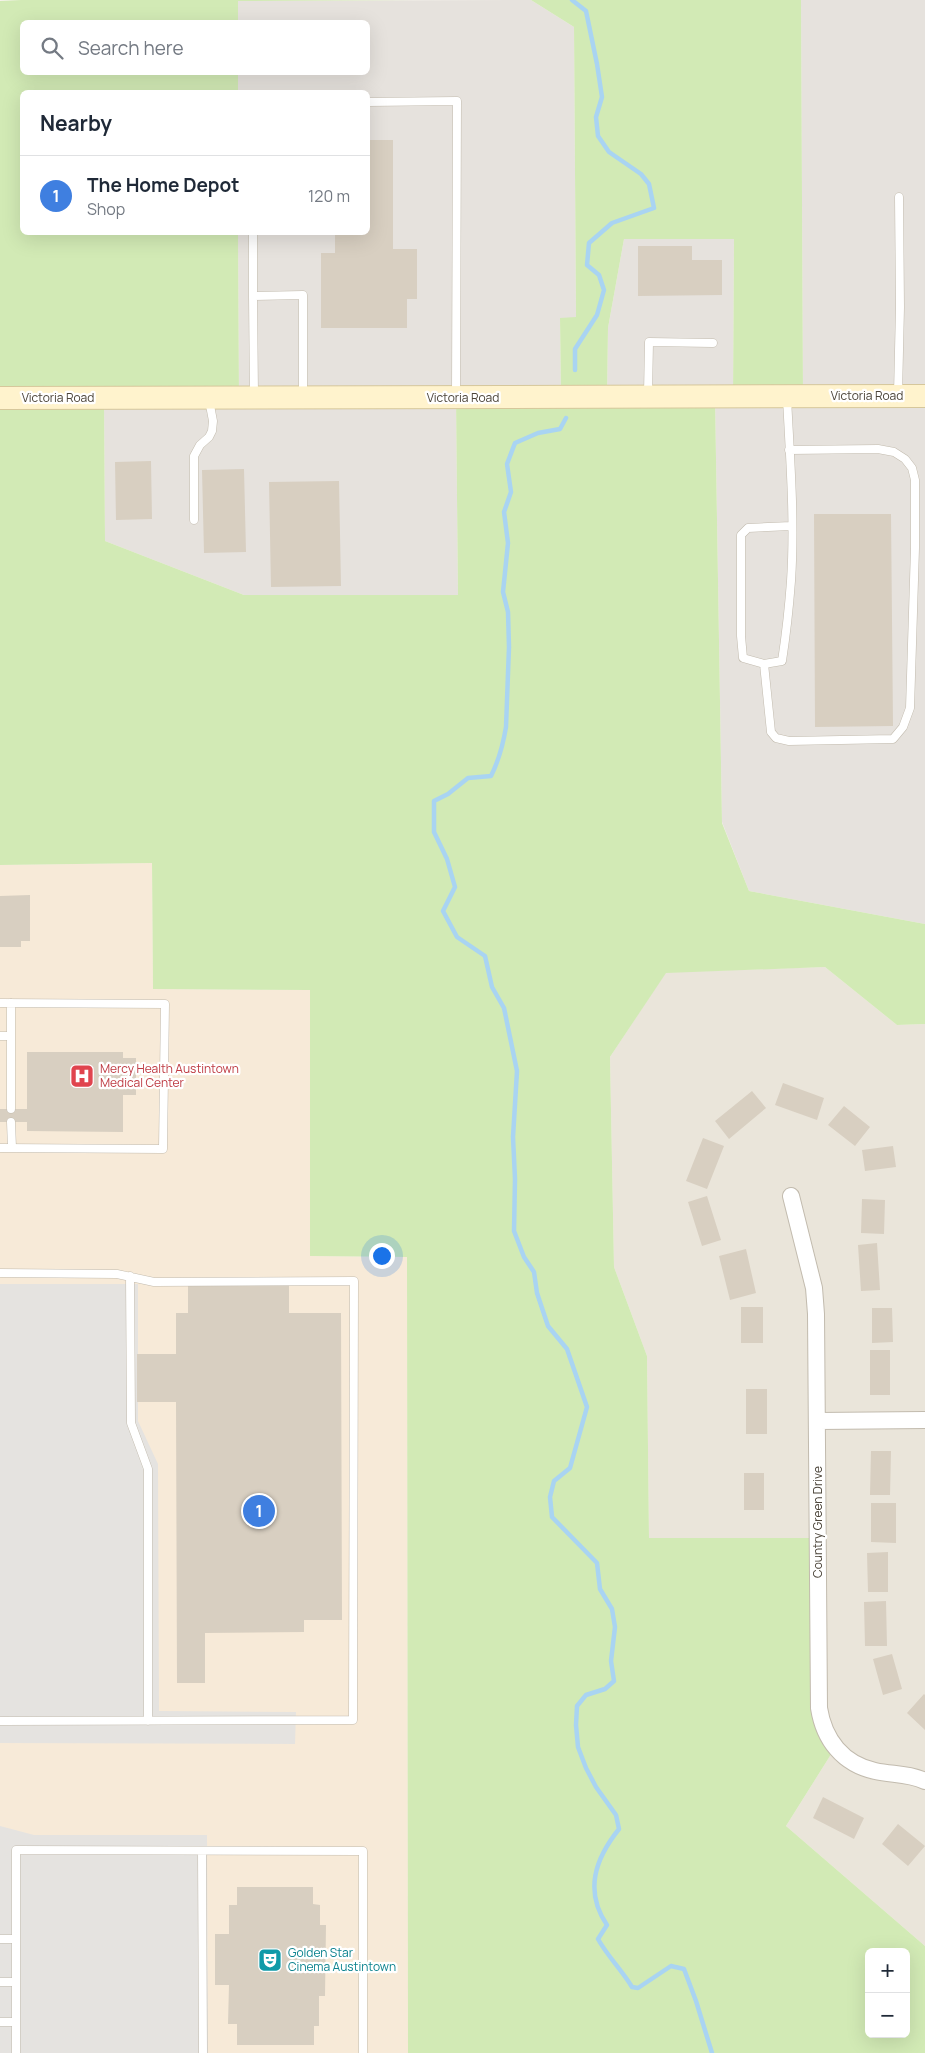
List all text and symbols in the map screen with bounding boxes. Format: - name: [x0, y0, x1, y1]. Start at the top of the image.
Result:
- search box: [20, 20, 370, 75]
- icon: search: [38, 34, 66, 62]
- text: Search here: [78, 35, 184, 61]
- text: Nearby: [40, 109, 112, 137]
- text: The Home Depot: [87, 172, 239, 198]
- text: 1: [52, 185, 60, 207]
- text: 120 m: [308, 185, 350, 207]
- text: Shop: [87, 198, 125, 220]
- street label: Victoria Road: [831, 387, 903, 404]
- street label: Victoria Road: [22, 389, 94, 406]
- street label: Victoria Road: [427, 389, 499, 406]
- place label: Mercy Health Austintown Medical Center: [100, 1060, 239, 1091]
- hospital icon: Mercy Health Austintown Medical Center: [69, 1063, 95, 1089]
- your location: [369, 1243, 395, 1269]
- street label: Country Green Drive: [809, 1466, 826, 1578]
- pin: 1: [243, 1492, 275, 1530]
- place label: Golden Star Cinema Austintown: [288, 1944, 396, 1975]
- theatre icon: Golden Star Cinema Austintown: [257, 1947, 283, 1973]
- map controls: [865, 1948, 910, 2038]
- button: +: [865, 1948, 910, 1993]
- button: −: [865, 1993, 910, 2038]

